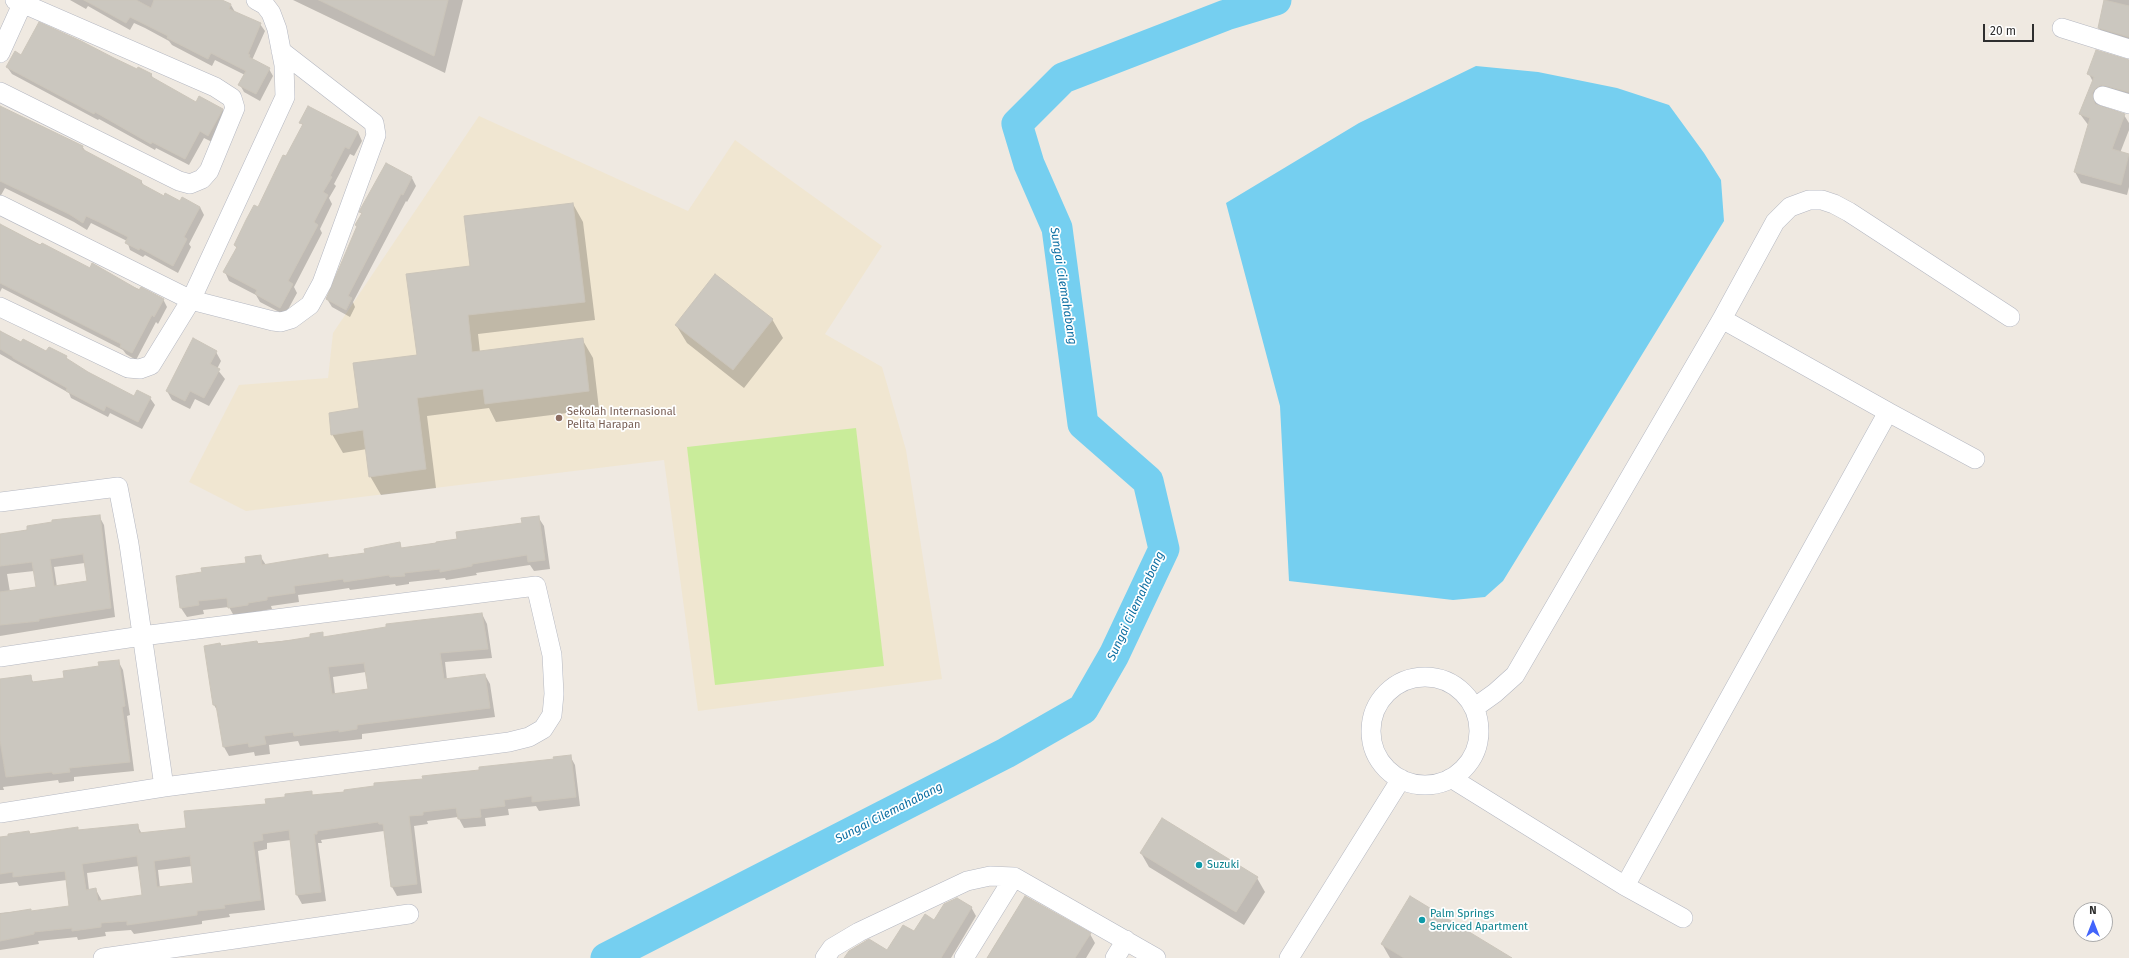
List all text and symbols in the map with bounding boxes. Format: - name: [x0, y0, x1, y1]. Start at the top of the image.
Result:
- scale bar: [1985, 16, 2036, 42]
- text: 20 m: [1990, 24, 2016, 38]
- water label: Sungai Cilemahabang: [1047, 226, 1079, 346]
- place label: Sekolah Internasional Pelita Harapan: [567, 405, 676, 431]
- marker: Sekolah Internasional Pelita Harapan: [554, 413, 564, 423]
- water label: Sungai Cilemahabang: [1104, 549, 1168, 663]
- water label: Sungai Cilemahabang: [833, 780, 945, 846]
- place label: Suzuki: [1207, 858, 1239, 872]
- marker: Suzuki: [1194, 860, 1204, 870]
- north arrow: [2073, 902, 2113, 942]
- text: N: [2089, 904, 2097, 917]
- place label: Palm Springs Serviced Apartment: [1430, 907, 1528, 933]
- marker: Palm Springs Serviced Apartment: [1417, 915, 1427, 925]

